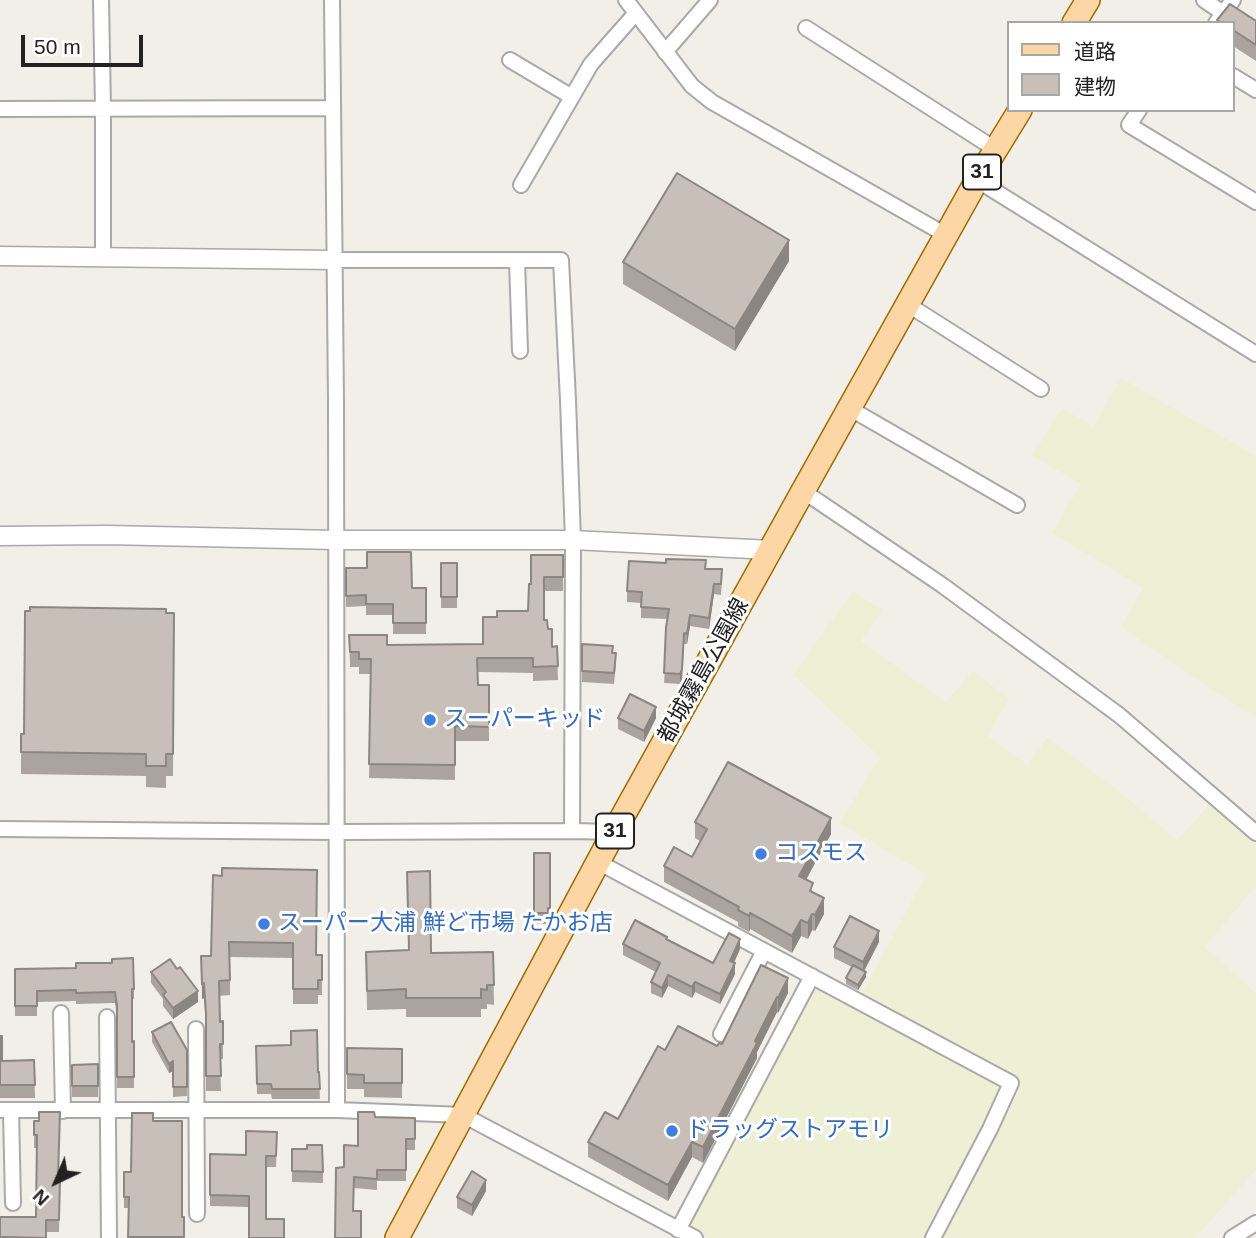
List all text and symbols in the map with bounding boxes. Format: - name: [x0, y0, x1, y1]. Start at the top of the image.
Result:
- scale bar: [24, 21, 147, 65]
- legend: [1007, 21, 1235, 112]
- text: 50 m: [34, 35, 81, 58]
- text: 道路: [1074, 40, 1116, 63]
- text: 建物: [1074, 75, 1116, 98]
- road number: 31: [963, 154, 1001, 190]
- street label: 都城霧島公園線: [653, 594, 755, 748]
- place label: スーパーキッド: [444, 706, 605, 734]
- marker: スーパーキッド: [422, 712, 438, 728]
- road number: 31: [596, 814, 634, 848]
- place label: コスモス: [775, 840, 867, 868]
- marker: コスモス: [753, 846, 769, 862]
- place label: スーパー大浦 鮮ど市場 たかお店: [278, 910, 613, 938]
- marker: スーパー大浦 鮮ど市場 たかお店: [256, 916, 272, 932]
- place label: ドラッグストアモリ: [686, 1117, 893, 1145]
- marker: ドラッグストアモリ: [664, 1123, 680, 1139]
- north arrow: [21, 1147, 91, 1217]
- text: N: [29, 1185, 53, 1210]

